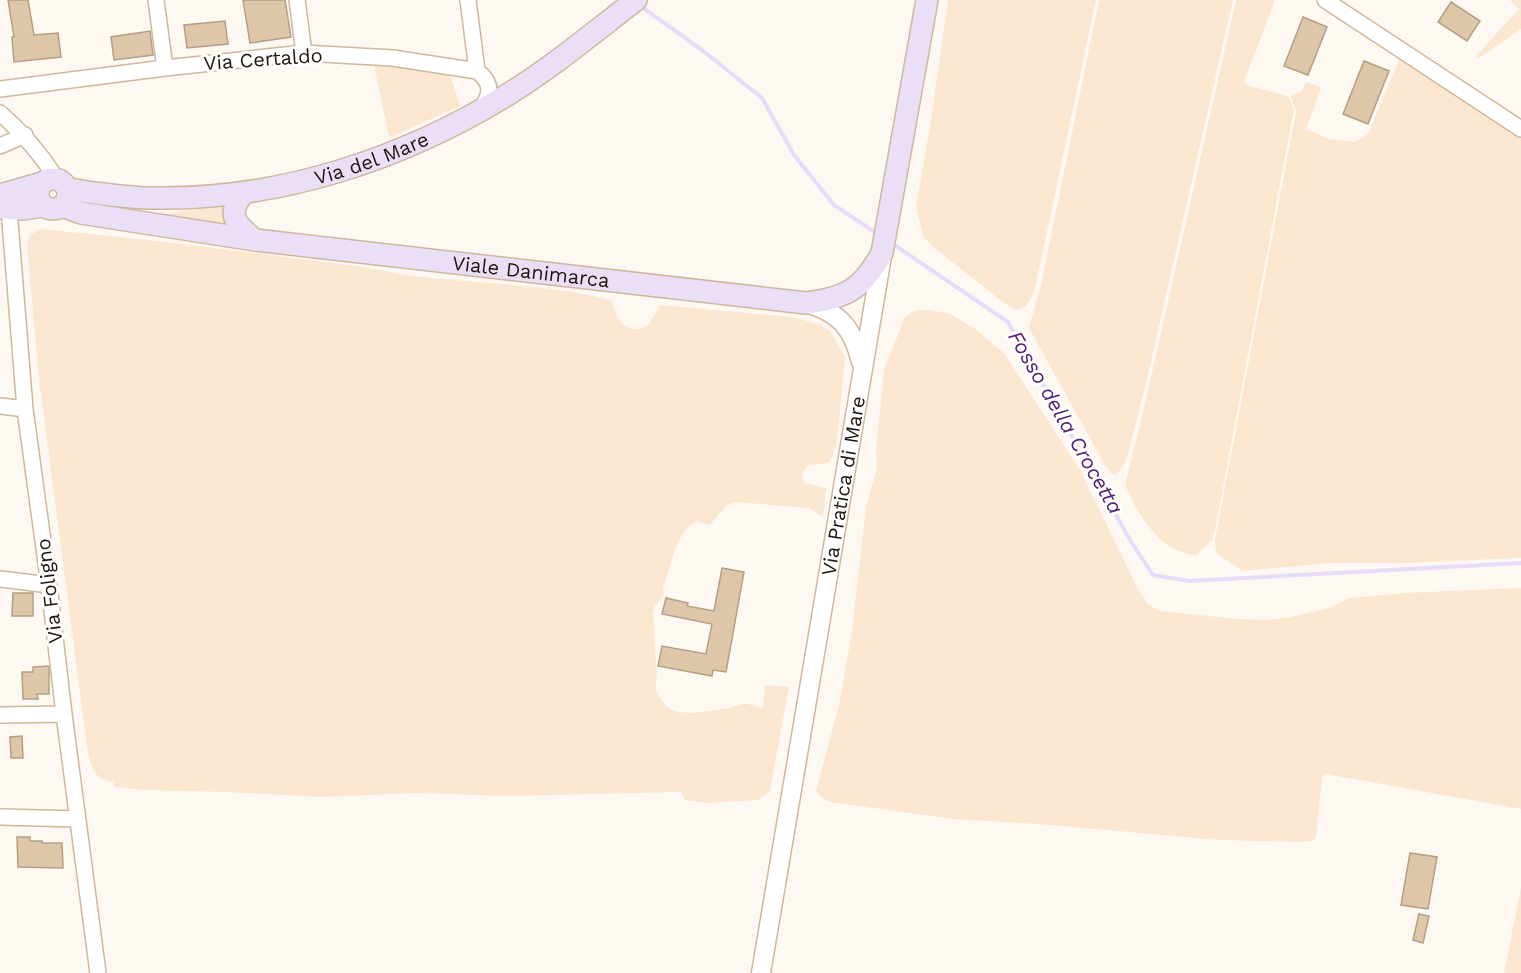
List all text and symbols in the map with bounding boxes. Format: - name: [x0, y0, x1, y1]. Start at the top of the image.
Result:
- street label: Via Certaldo: [203, 43, 323, 75]
- street label: Via del Mare: [312, 127, 432, 190]
- street label: Viale Danimarca: [451, 251, 611, 292]
- water label: Fosso della Crocetta: [1003, 326, 1129, 518]
- street label: Via Pratica di Mare: [816, 394, 870, 578]
- street label: Via Foligno: [31, 537, 67, 645]

